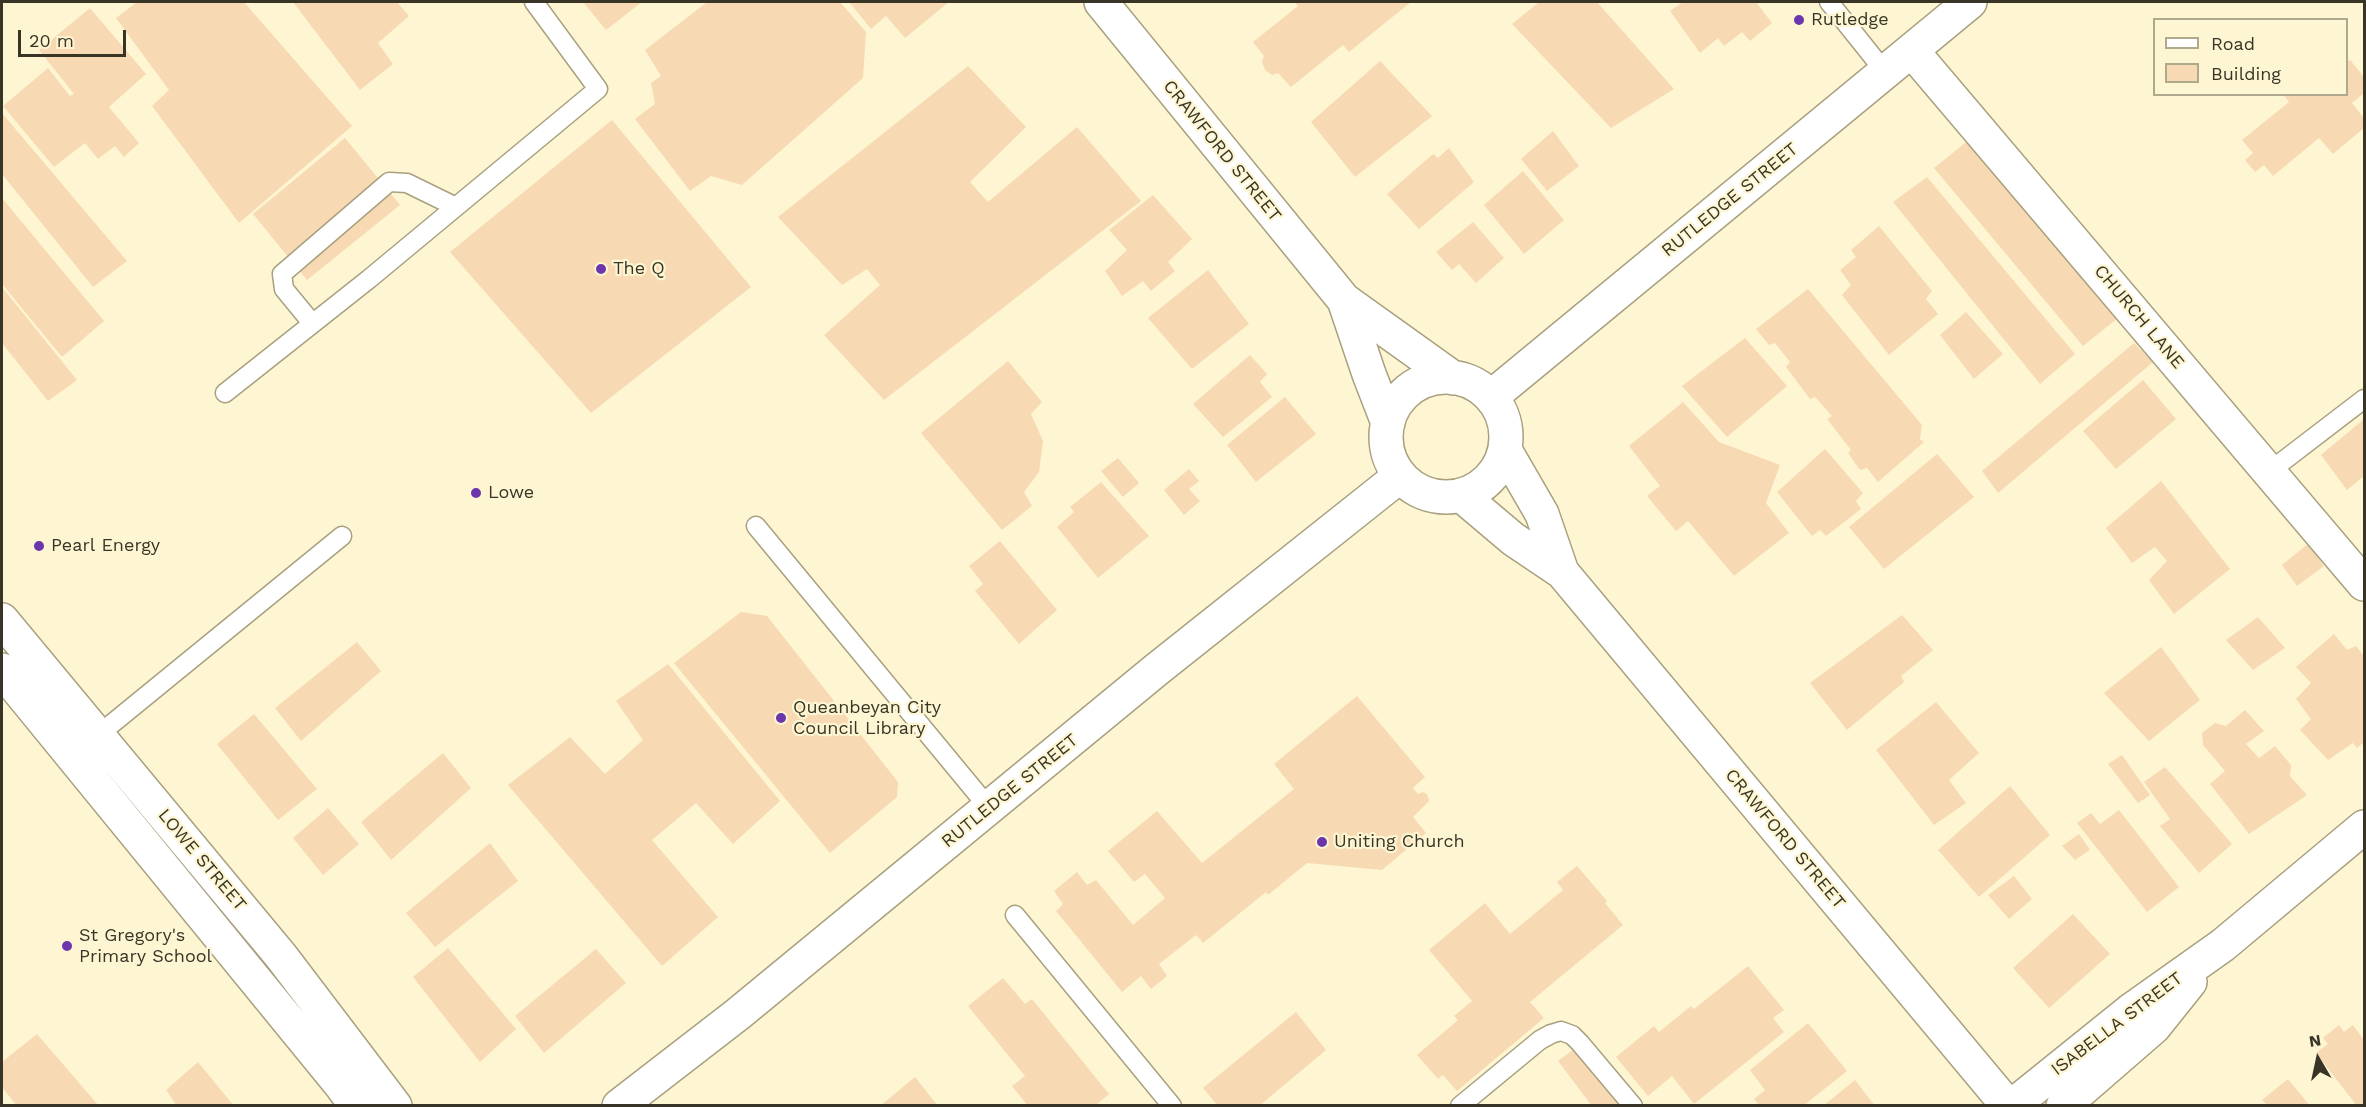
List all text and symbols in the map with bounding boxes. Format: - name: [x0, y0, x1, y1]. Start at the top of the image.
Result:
- place label: Rutledge: [1811, 9, 1889, 31]
- marker: Rutledge: [1792, 13, 1806, 27]
- scale bar: [21, 18, 129, 56]
- legend: [2153, 18, 2348, 96]
- text: 20 m: [29, 30, 74, 51]
- text: Road: [2211, 33, 2255, 54]
- text: Building: [2211, 63, 2281, 84]
- street label: CRAWFORD STREET: [1158, 76, 1286, 226]
- street label: RUTLEDGE STREET: [1657, 138, 1803, 262]
- place label: The Q: [613, 258, 665, 280]
- street label: CHURCH LANE: [2089, 261, 2189, 373]
- marker: The Q: [594, 262, 608, 276]
- place label: Lowe: [488, 482, 534, 504]
- marker: Lowe: [469, 486, 483, 500]
- place label: Pearl Energy: [51, 535, 160, 557]
- marker: Pearl Energy: [32, 539, 46, 553]
- place label: Queanbeyan City Council Library: [793, 697, 941, 740]
- marker: Queanbeyan City Council Library: [774, 711, 788, 725]
- street label: RUTLEDGE STREET: [937, 729, 1083, 853]
- street label: CRAWFORD STREET: [1720, 765, 1850, 913]
- street label: LOWE STREET: [153, 805, 251, 915]
- place label: Uniting Church: [1334, 831, 1465, 853]
- marker: Uniting Church: [1315, 835, 1329, 849]
- place label: St Gregory's Primary School: [79, 925, 212, 968]
- marker: St Gregory's Primary School: [60, 939, 74, 953]
- street label: ISABELLA STREET: [2047, 968, 2187, 1080]
- north arrow: [2288, 1029, 2348, 1089]
- text: N: [2308, 1030, 2322, 1051]

